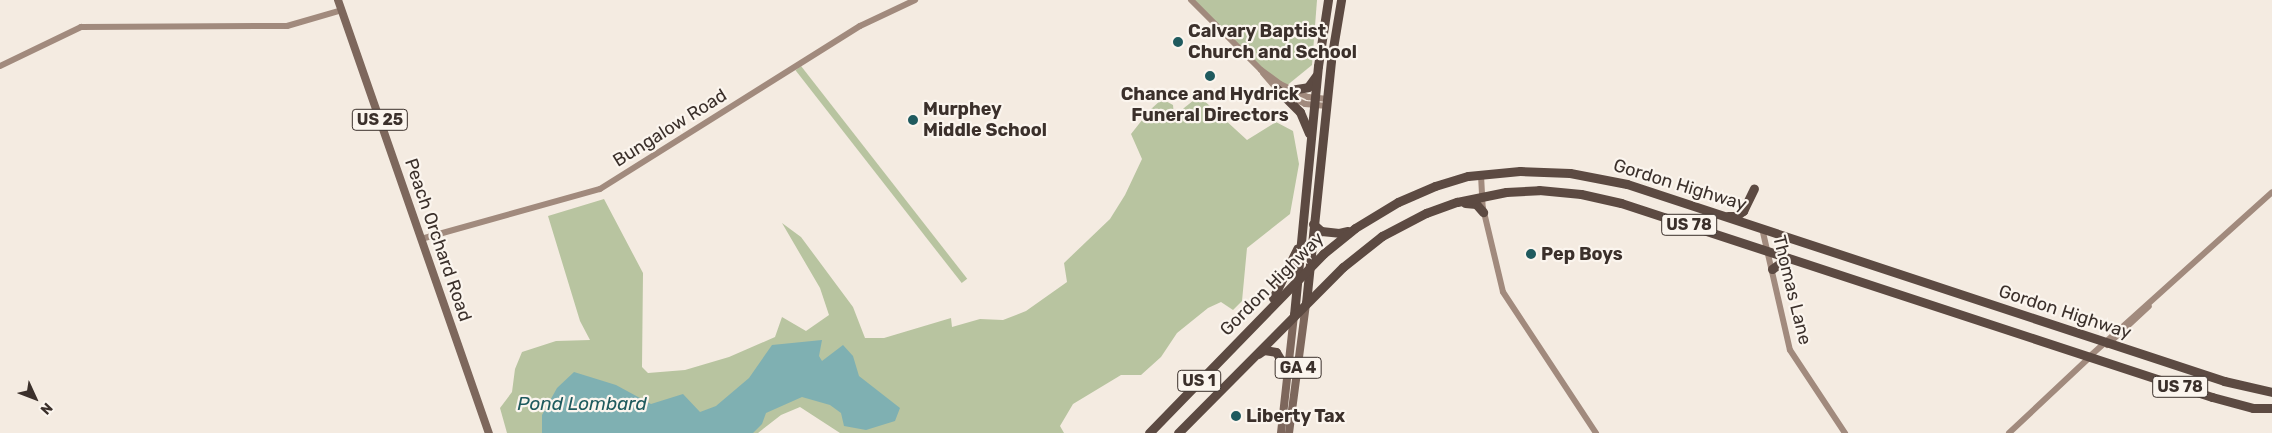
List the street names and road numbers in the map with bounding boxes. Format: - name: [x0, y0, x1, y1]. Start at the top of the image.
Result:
- street label: Bungalow Road: [609, 84, 731, 172]
- road number: US 25: [351, 106, 409, 134]
- street label: Gordon Highway: [1611, 154, 1749, 216]
- street label: Peach Orchard Road: [400, 156, 476, 324]
- road number: US 78: [1660, 212, 1718, 238]
- street label: Gordon Highway: [1215, 227, 1329, 341]
- street label: Thomas Lane: [1768, 233, 1816, 347]
- street label: Gordon Highway: [1996, 280, 2134, 344]
- road number: GA 4: [1274, 354, 1322, 382]
- road number: US 1: [1176, 368, 1222, 394]
- road number: US 78: [2151, 374, 2209, 401]

